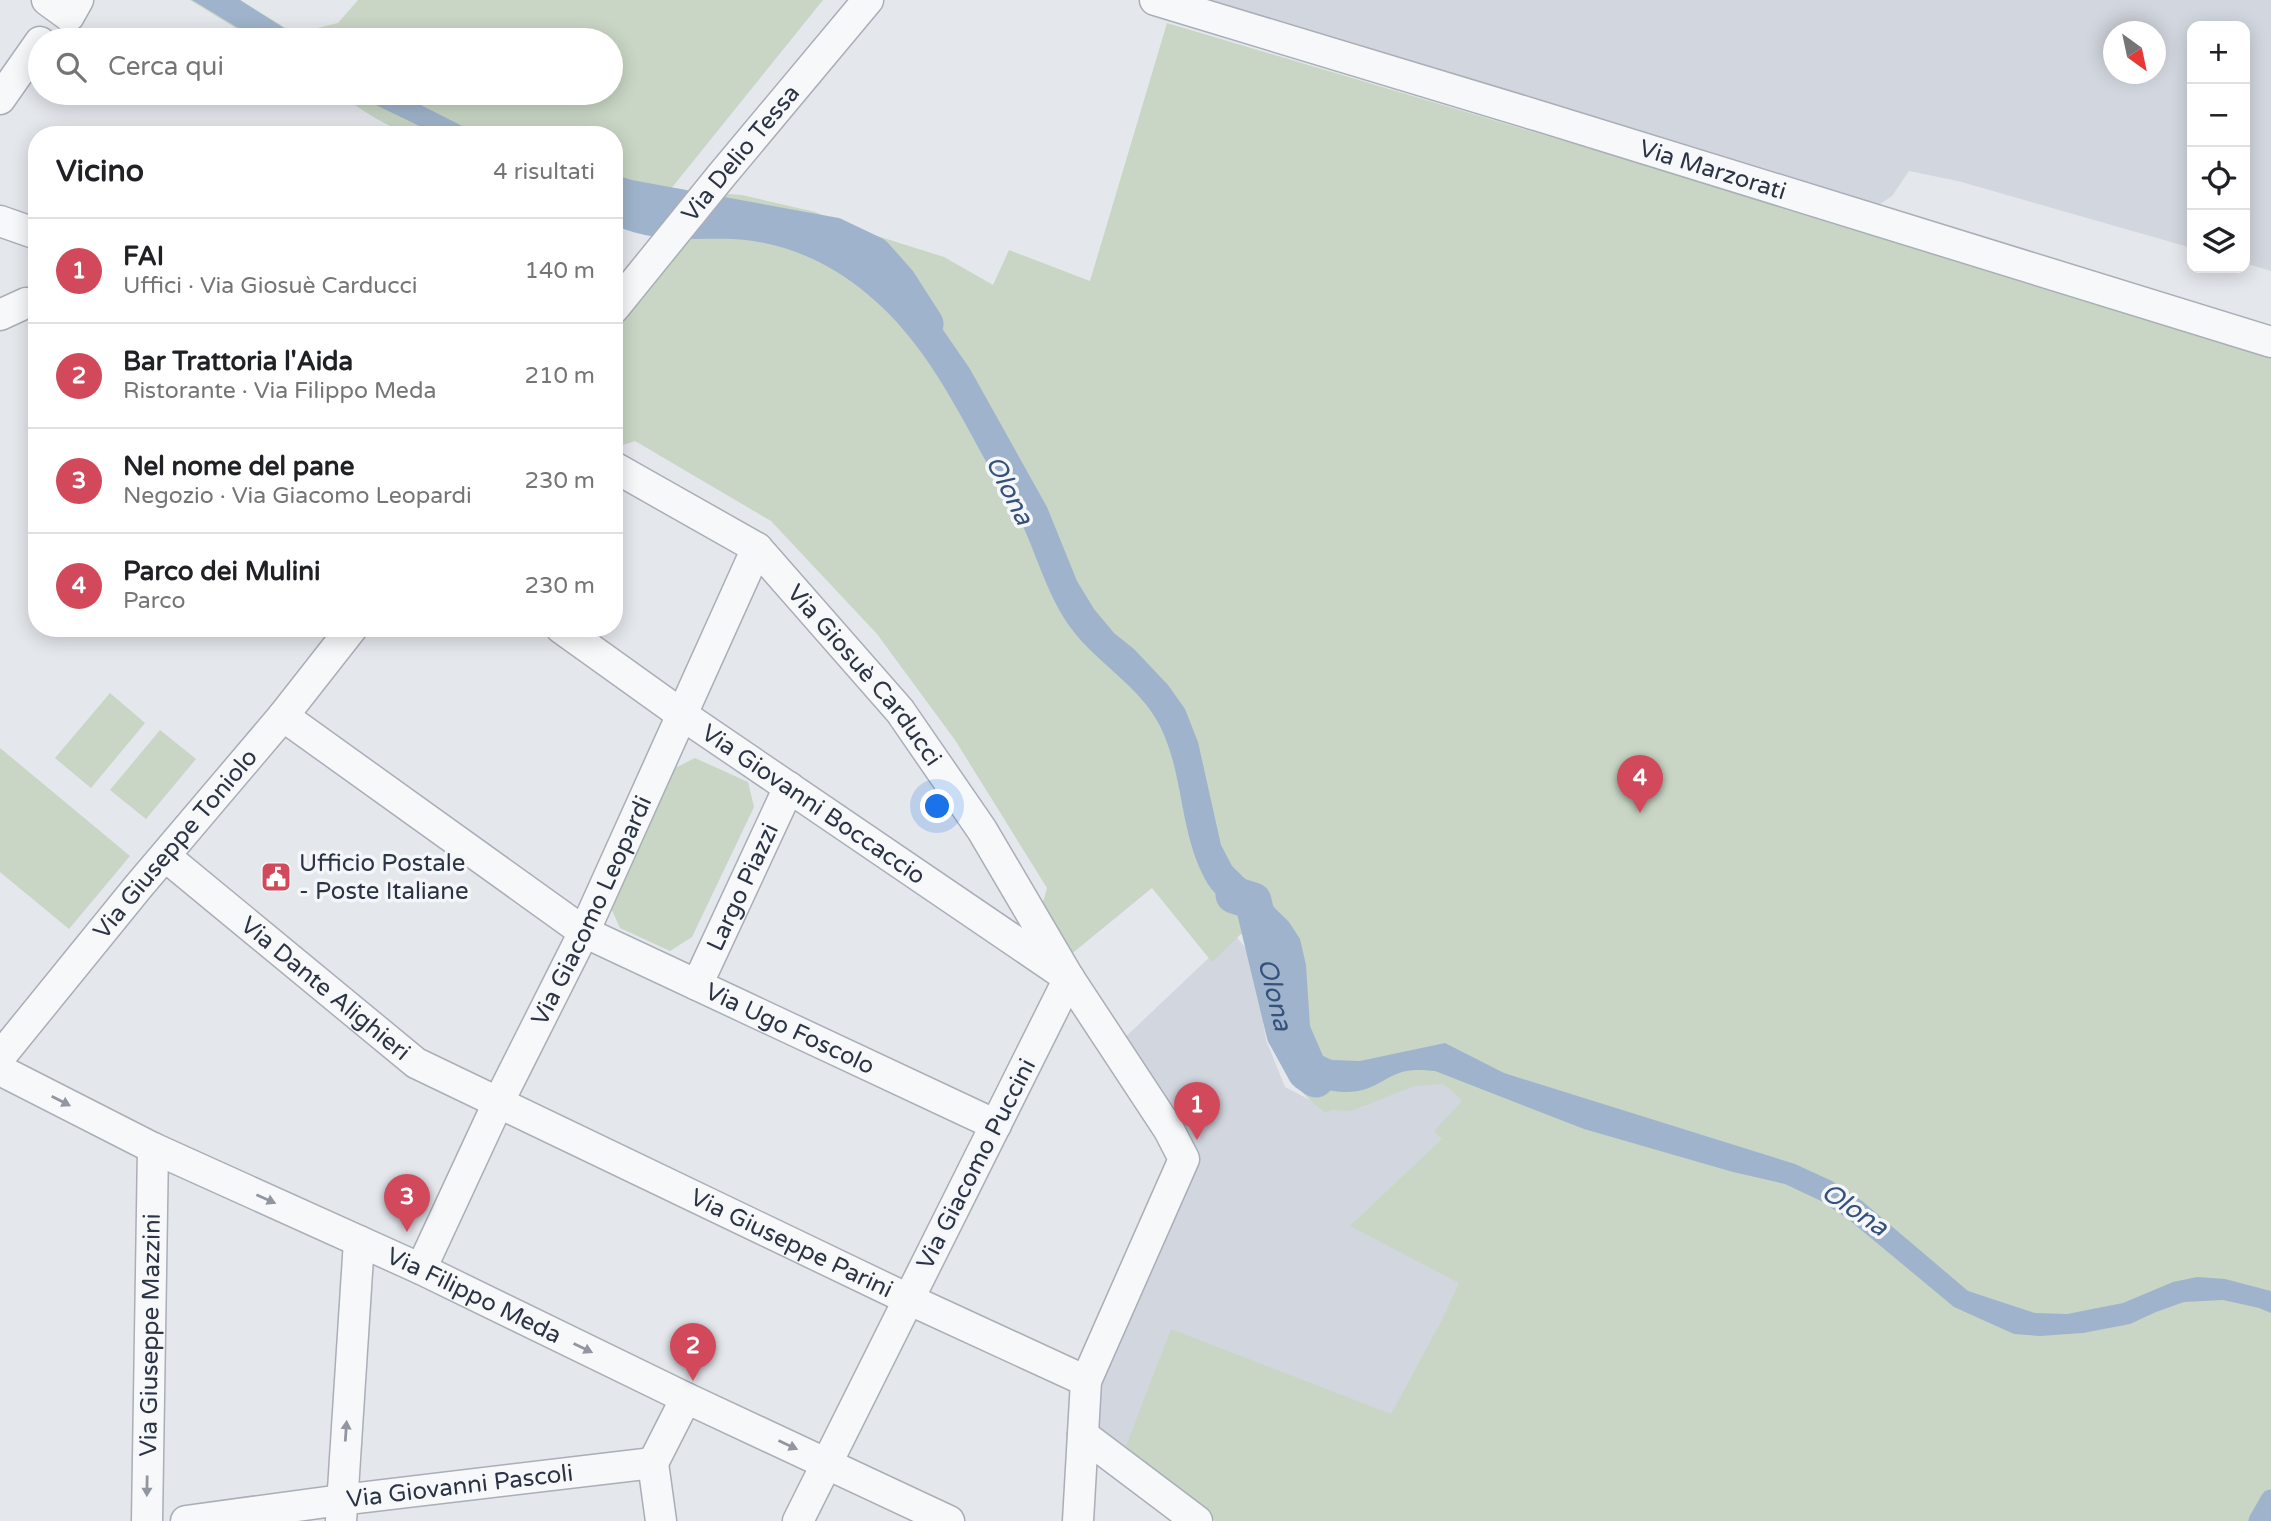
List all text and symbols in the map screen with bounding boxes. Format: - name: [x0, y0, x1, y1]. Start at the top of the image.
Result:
- north arrow: [2103, 21, 2166, 84]
- map controls: [2187, 21, 2250, 273]
- button: +: [2187, 21, 2250, 84]
- search box: [28, 28, 623, 105]
- icon: search: [52, 48, 90, 86]
- text: Cerca qui: [108, 51, 224, 82]
- street label: Via Delio Tessa: [676, 79, 806, 228]
- button: −: [2187, 84, 2250, 147]
- street label: Via Marzorati: [1636, 134, 1790, 206]
- button: locate: [2187, 147, 2250, 210]
- text: Vicino: [56, 153, 144, 190]
- text: 4 risultati: [493, 158, 595, 186]
- button: layers: [2187, 210, 2250, 273]
- text: FAI: [123, 241, 164, 272]
- text: 1: [72, 257, 86, 285]
- text: 140 m: [525, 257, 595, 285]
- text: Uffici · Via Giosuè Carducci: [123, 272, 417, 300]
- text: Bar Trattoria l'Aida: [123, 346, 353, 377]
- text: 2: [72, 362, 86, 390]
- text: 210 m: [525, 362, 595, 390]
- text: Ristorante · Via Filippo Meda: [123, 377, 436, 405]
- water label: Olona: [979, 450, 1041, 531]
- text: Nel nome del pane: [123, 451, 354, 482]
- text: 3: [72, 467, 86, 495]
- text: 230 m: [525, 467, 595, 495]
- text: Negozio · Via Giacomo Leopardi: [123, 482, 472, 510]
- text: Parco dei Mulini: [123, 556, 321, 587]
- text: 4: [72, 572, 86, 600]
- text: 230 m: [525, 572, 595, 600]
- street label: Via Giosuè Carducci: [781, 579, 948, 772]
- text: Parco: [123, 587, 185, 615]
- street label: Via Giovanni Boccaccio: [696, 718, 931, 891]
- street label: Via Giuseppe Toniolo: [88, 743, 264, 945]
- pin: 4: [1617, 755, 1663, 813]
- your location: [920, 789, 954, 823]
- street label: Via Giacomo Leopardi: [525, 791, 658, 1031]
- street label: Largo Piazzi: [701, 819, 785, 956]
- place label: Ufficio Postale - Poste Italiane: [299, 849, 469, 906]
- public building icon: Ufficio Postale - Poste Italiane: [259, 860, 293, 894]
- street label: Via Dante Alighieri: [235, 910, 416, 1067]
- water label: Olona: [1251, 955, 1299, 1035]
- street label: Via Ugo Foscolo: [701, 977, 879, 1081]
- street label: Via Giacomo Puccini: [911, 1054, 1042, 1274]
- pin: 1: [1174, 1082, 1220, 1140]
- one-way arrow: [51, 1096, 71, 1107]
- pin: 3: [384, 1174, 430, 1232]
- water label: Olona: [1816, 1176, 1895, 1244]
- street label: Via Giuseppe Parini: [686, 1183, 897, 1305]
- one-way arrow: [256, 1193, 276, 1205]
- street label: Via Giuseppe Mazzini: [134, 1213, 167, 1457]
- street label: Via Filippo Meda: [382, 1241, 566, 1350]
- pin: 2: [670, 1323, 716, 1381]
- one-way arrow: [573, 1342, 593, 1354]
- one-way arrow: [340, 1420, 351, 1442]
- one-way arrow: [778, 1440, 799, 1451]
- street label: Via Giovanni Pascoli: [345, 1459, 575, 1514]
- one-way arrow: [142, 1475, 153, 1497]

